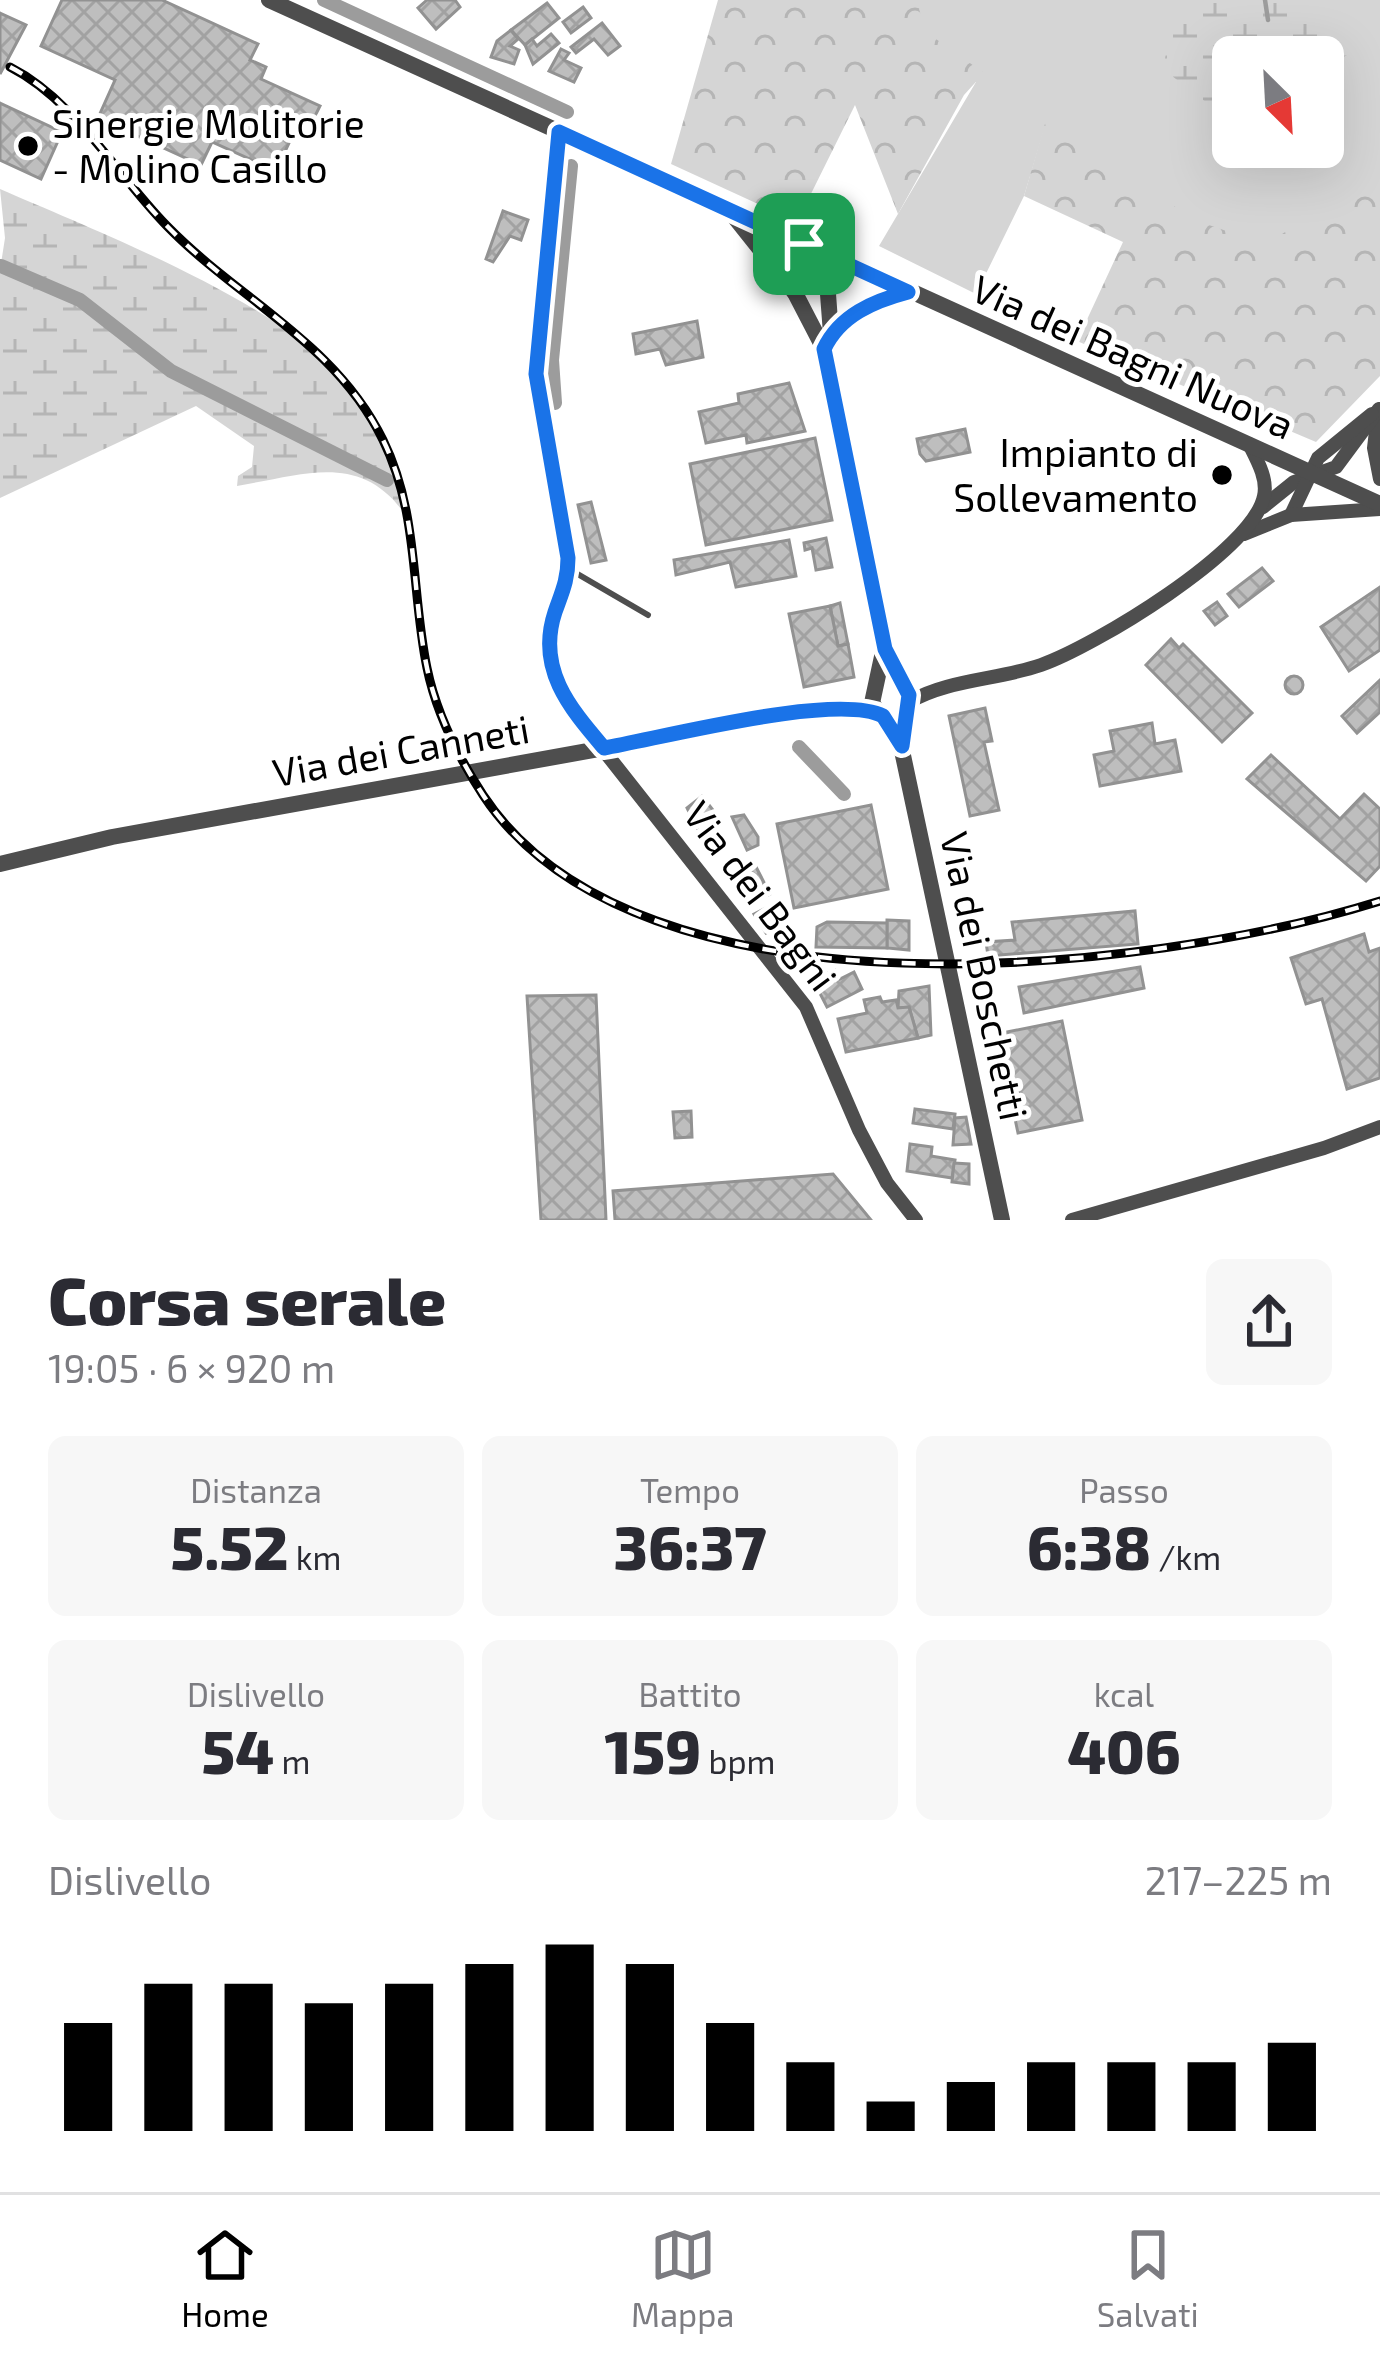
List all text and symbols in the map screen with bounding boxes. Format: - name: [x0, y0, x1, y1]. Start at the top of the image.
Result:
- north arrow: [1212, 36, 1344, 168]
- map controls: [1212, 36, 1344, 168]
- place label: Sinergie Molitorie - Molino Casillo: [52, 99, 365, 191]
- marker: Sinergie Molitorie - Molino Casillo: [15, 133, 41, 159]
- pin: [753, 193, 855, 295]
- icon: arrive: [771, 211, 837, 277]
- street label: Via dei Bagni Nuova: [966, 264, 1302, 448]
- place label: Impianto di Sollevamento: [953, 428, 1198, 520]
- marker: Impianto di Sollevamento: [1209, 462, 1235, 488]
- street label: Via dei Canneti: [269, 704, 533, 795]
- street label: Via dei Bagni: [675, 791, 848, 999]
- street label: Via dei Boschetti: [932, 827, 1039, 1124]
- text: Corsa serale: [48, 1259, 446, 1338]
- button: share: [1206, 1259, 1332, 1385]
- text: 19:05 · 6 × 920 m: [48, 1344, 335, 1391]
- text: Distanza: [190, 1470, 322, 1510]
- text: Tempo: [640, 1470, 740, 1510]
- text: Passo: [1079, 1470, 1169, 1510]
- text: 5.52: [171, 1510, 288, 1582]
- text: 36:37: [614, 1510, 767, 1582]
- text: 6:38: [1027, 1510, 1151, 1582]
- text: km: [288, 1537, 341, 1577]
- text: /km: [1151, 1537, 1221, 1577]
- text: Dislivello: [187, 1674, 325, 1714]
- text: Battito: [638, 1674, 742, 1714]
- text: kcal: [1094, 1674, 1154, 1714]
- text: 54: [202, 1714, 274, 1786]
- text: 159: [605, 1714, 701, 1786]
- text: 406: [1067, 1714, 1181, 1786]
- text: m: [274, 1741, 310, 1781]
- text: bpm: [701, 1741, 775, 1781]
- text: Dislivello: [48, 1856, 211, 1903]
- text: 217–225 m: [1145, 1856, 1332, 1903]
- tab: Home: [181, 2222, 269, 2334]
- tab: Mappa: [631, 2222, 734, 2334]
- tab: Salvati: [1097, 2222, 1199, 2334]

